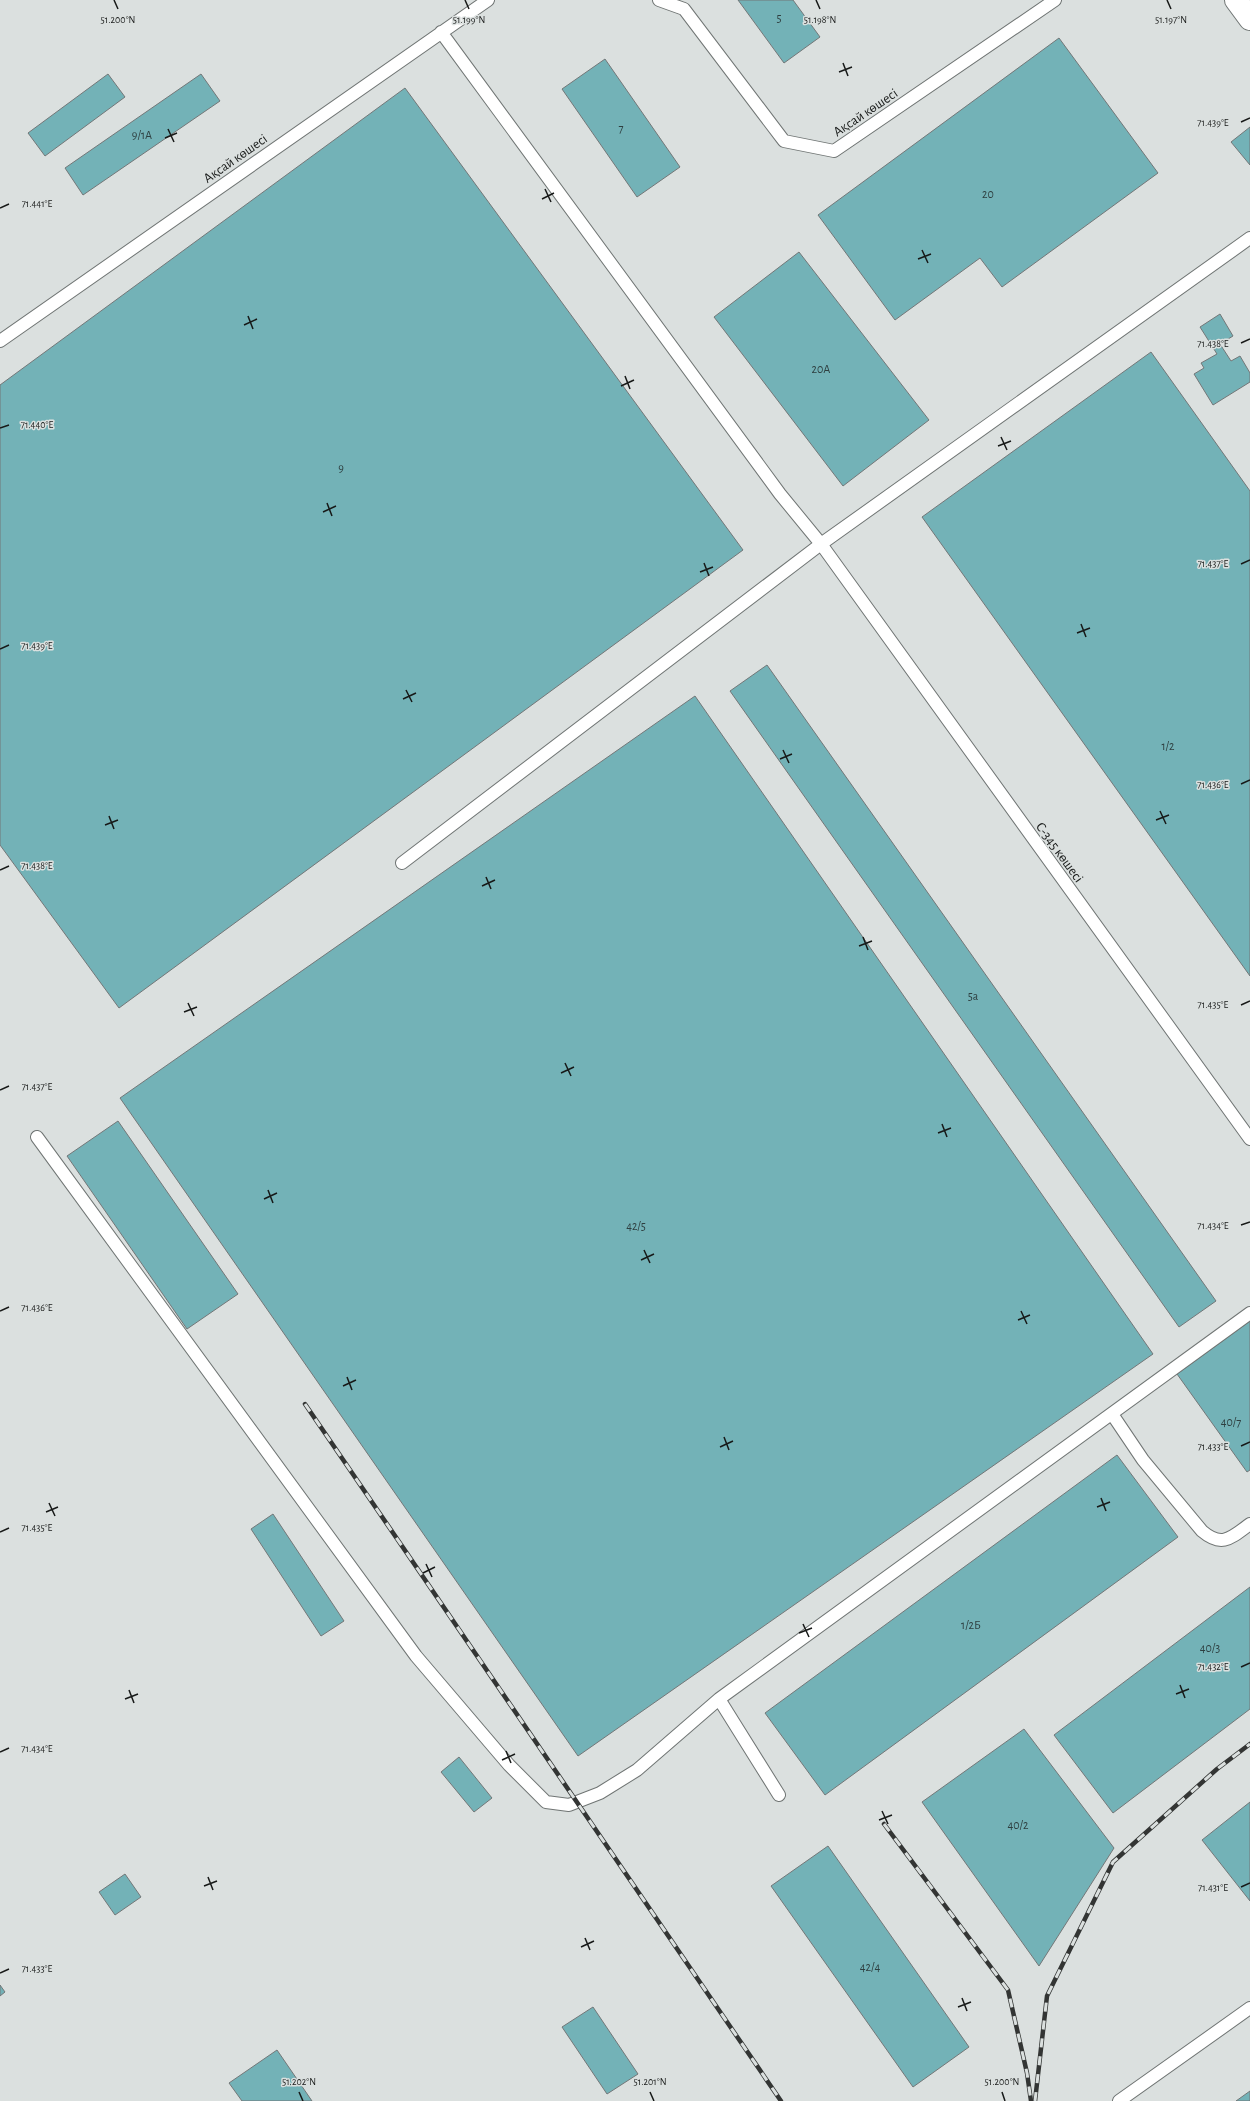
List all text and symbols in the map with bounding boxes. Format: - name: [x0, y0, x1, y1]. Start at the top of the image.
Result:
- house number: 5: [776, 12, 782, 24]
- text: 51.200°N: [101, 15, 135, 25]
- text: 51.199°N: [453, 15, 485, 25]
- text: 51.198°N: [804, 15, 836, 25]
- text: 51.197°N: [1155, 15, 1187, 25]
- street label: Ақсай көшесі: [831, 86, 900, 139]
- text: 71.439°E: [1197, 118, 1229, 128]
- house number: 7: [618, 122, 624, 134]
- house number: 9/1А: [132, 129, 152, 141]
- street label: Ақсай көшесі: [201, 132, 270, 186]
- house number: 20: [982, 188, 994, 200]
- text: 71.441°E: [22, 199, 53, 209]
- text: 71.438°E: [1197, 339, 1229, 349]
- house number: 20А: [812, 363, 830, 375]
- text: 71.440°E: [21, 420, 53, 430]
- house number: 9: [338, 462, 344, 474]
- text: 71.437°E: [1198, 559, 1229, 569]
- text: 71.439°E: [21, 641, 53, 651]
- house number: 1/2: [1161, 740, 1175, 752]
- text: 71.436°E: [1197, 780, 1229, 790]
- street label: С-345 көшесі: [1033, 820, 1086, 885]
- text: 71.438°E: [21, 861, 53, 871]
- house number: 5а: [968, 990, 979, 1002]
- text: 71.435°E: [1198, 1000, 1229, 1010]
- text: 71.437°E: [22, 1082, 53, 1092]
- house number: 42/5: [626, 1220, 646, 1232]
- text: 71.434°E: [1197, 1221, 1229, 1231]
- text: 71.436°E: [21, 1303, 53, 1313]
- house number: 40/7: [1221, 1416, 1241, 1428]
- text: 71.433°E: [1198, 1442, 1229, 1452]
- text: 71.435°E: [22, 1523, 53, 1533]
- house number: 1/2Б: [961, 1619, 981, 1631]
- house number: 40/3: [1200, 1642, 1220, 1654]
- text: 71.432°E: [1197, 1662, 1229, 1672]
- text: 71.434°E: [21, 1744, 53, 1754]
- house number: 40/2: [1007, 1819, 1029, 1831]
- text: 71.431°E: [1198, 1883, 1228, 1893]
- house number: 42/4: [860, 1961, 880, 1973]
- text: 71.433°E: [22, 1964, 53, 1974]
- text: 51.202°N: [282, 2077, 316, 2087]
- text: 51.201°N: [634, 2077, 666, 2087]
- text: 51.200°N: [985, 2077, 1019, 2087]

